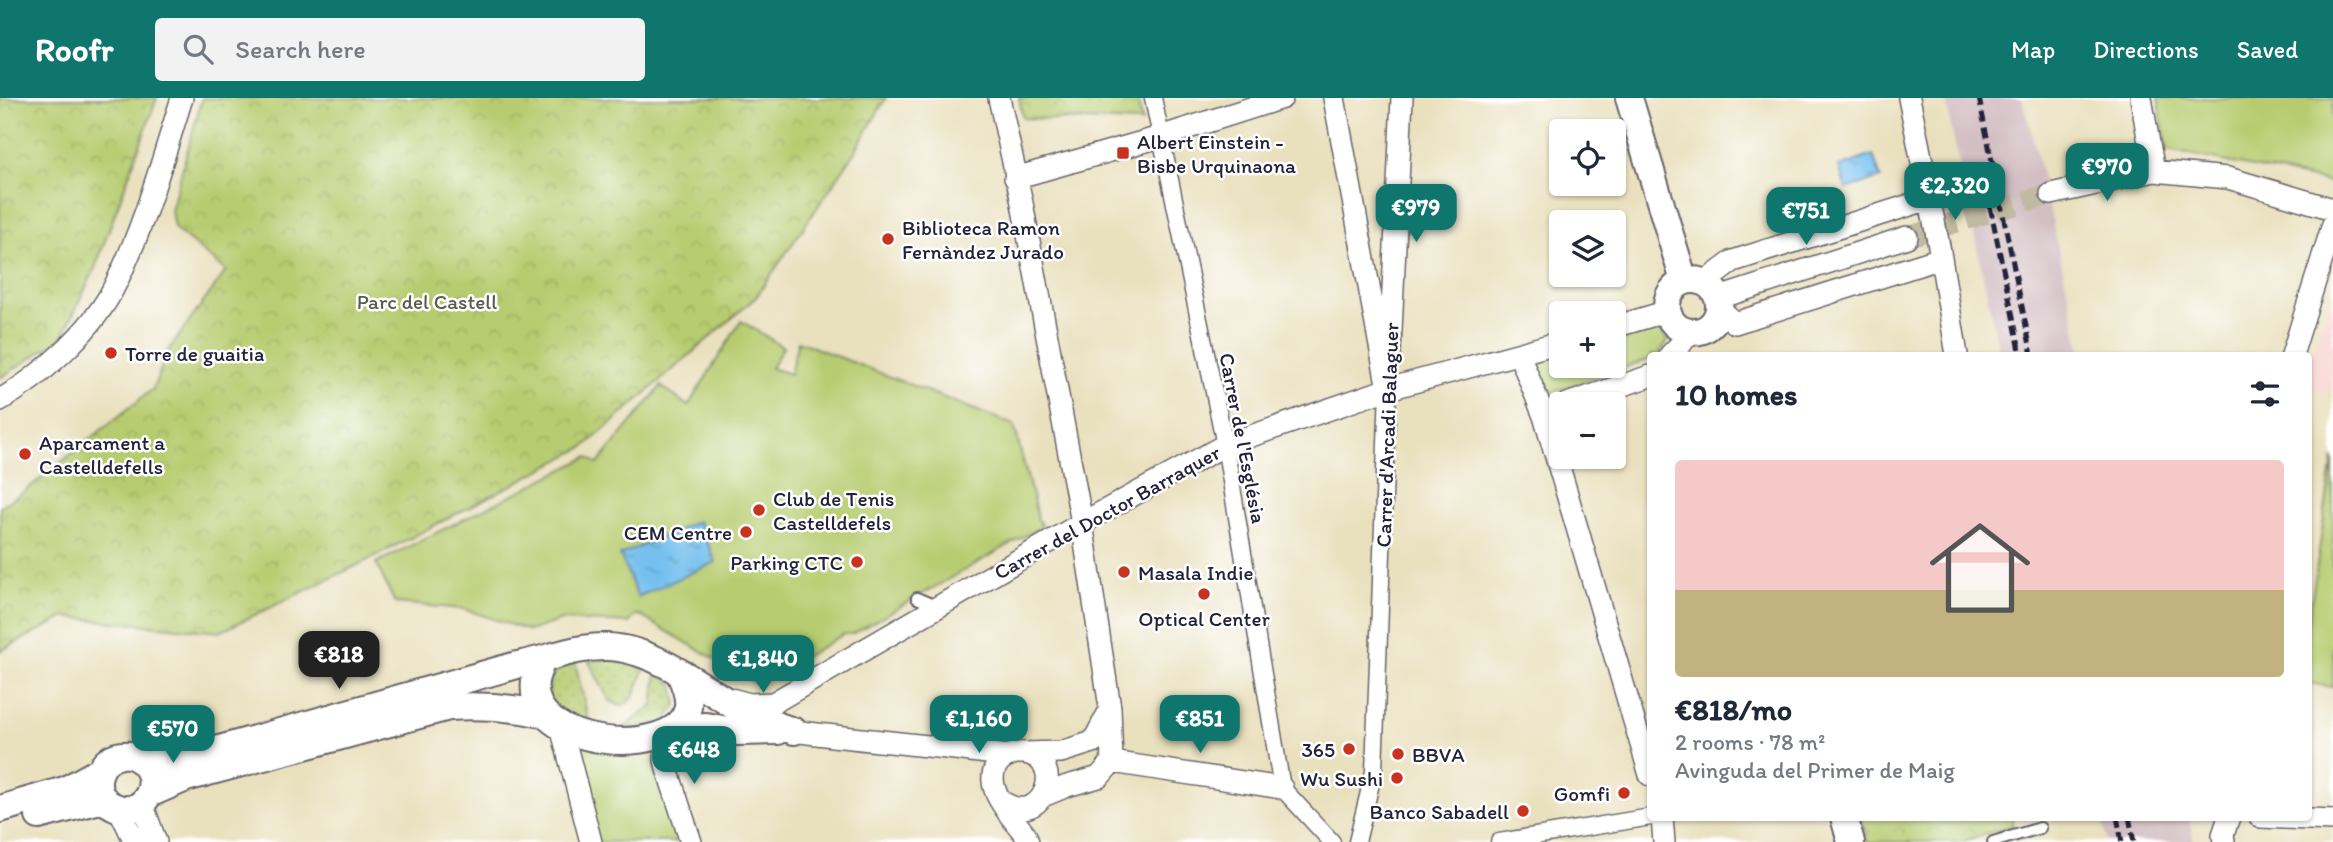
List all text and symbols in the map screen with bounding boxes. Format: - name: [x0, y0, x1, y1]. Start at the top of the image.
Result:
- search box: [155, 18, 645, 81]
- text: Roofr: [35, 30, 113, 69]
- icon: search: [179, 30, 217, 68]
- text: Search here: [235, 33, 366, 65]
- text: Map: [2011, 35, 2055, 64]
- text: Directions: [2093, 35, 2199, 64]
- text: Saved: [2237, 35, 2298, 64]
- map controls: [1549, 119, 1626, 469]
- button: locate: [1549, 119, 1626, 196]
- place label: Albert Einstein - Bisbe Urquinaona: [1137, 129, 1296, 178]
- pin: €970: [2066, 144, 2148, 203]
- marker: Albert Einstein - Bisbe Urquinaona: [1115, 145, 1131, 161]
- text: €970: [2082, 152, 2132, 180]
- pin: €2,320: [1898, 162, 2012, 222]
- text: €2,320: [1920, 171, 1990, 199]
- pin: €979: [1375, 184, 1457, 244]
- pin: €751: [1765, 188, 1847, 247]
- text: €979: [1392, 193, 1440, 221]
- text: €751: [1782, 196, 1830, 224]
- button: layers: [1549, 210, 1626, 287]
- place label: Biblioteca Ramon Fernàndez Jurado: [902, 215, 1064, 264]
- marker: Biblioteca Ramon Fernàndez Jurado: [880, 231, 896, 247]
- park label: Parc del Castell: [357, 289, 497, 314]
- button: +: [1549, 301, 1626, 378]
- street label: Carrer d'Arcadi Balaguer: [1371, 321, 1403, 548]
- place label: Torre de guaitia: [125, 341, 264, 366]
- marker: Torre de guaitia: [103, 345, 119, 361]
- street label: Carrer de l'Església: [1214, 351, 1272, 525]
- icon: filters: [2246, 375, 2284, 413]
- text: 10 homes: [1675, 376, 1798, 413]
- button: −: [1549, 392, 1626, 469]
- place label: Aparcament a Castelldefells: [39, 430, 165, 479]
- street label: Carrer del Doctor Barraquer: [990, 439, 1225, 585]
- marker: Aparcament a Castelldefells: [17, 446, 33, 462]
- place label: Club de Tenis Castelldefels: [773, 486, 894, 535]
- marker: Club de Tenis Castelldefels: [751, 502, 767, 518]
- icon: home: [1917, 505, 2043, 631]
- place label: CEM Centre: [624, 520, 732, 545]
- marker: CEM Centre: [738, 524, 754, 540]
- place label: Parking CTC: [730, 550, 843, 575]
- marker: Parking CTC: [849, 554, 865, 570]
- place label: Masala Indie: [1138, 560, 1253, 585]
- marker: Masala Indie: [1116, 564, 1132, 580]
- marker: Optical Center: [1196, 586, 1212, 602]
- place label: Optical Center: [1138, 606, 1270, 631]
- pin: €818: [298, 632, 380, 691]
- pin: €1,840: [706, 636, 820, 695]
- text: €818: [314, 640, 364, 668]
- text: €1,840: [728, 644, 798, 672]
- text: €818/mo: [1675, 691, 1792, 728]
- pin: €1,160: [922, 696, 1036, 755]
- pin: €851: [1159, 696, 1241, 755]
- text: €1,160: [946, 704, 1012, 732]
- text: €851: [1176, 704, 1224, 732]
- pin: €570: [132, 706, 214, 765]
- text: €570: [148, 714, 198, 742]
- pin: €648: [653, 726, 735, 786]
- text: 2 rooms · 78 m²: [1675, 728, 1825, 756]
- text: €648: [668, 735, 720, 763]
- place label: 365: [1301, 737, 1335, 762]
- marker: 365: [1341, 741, 1357, 757]
- place label: BBVA: [1412, 742, 1465, 767]
- marker: BBVA: [1390, 746, 1406, 762]
- text: Avinguda del Primer de Maig: [1675, 756, 1955, 784]
- place label: Wu Sushi: [1300, 766, 1383, 791]
- marker: Wu Sushi: [1389, 770, 1405, 786]
- place label: Gomfi: [1554, 781, 1610, 806]
- marker: Gomfi: [1616, 785, 1632, 801]
- place label: Banco Sabadell: [1370, 799, 1509, 824]
- marker: Banco Sabadell: [1515, 803, 1531, 819]

